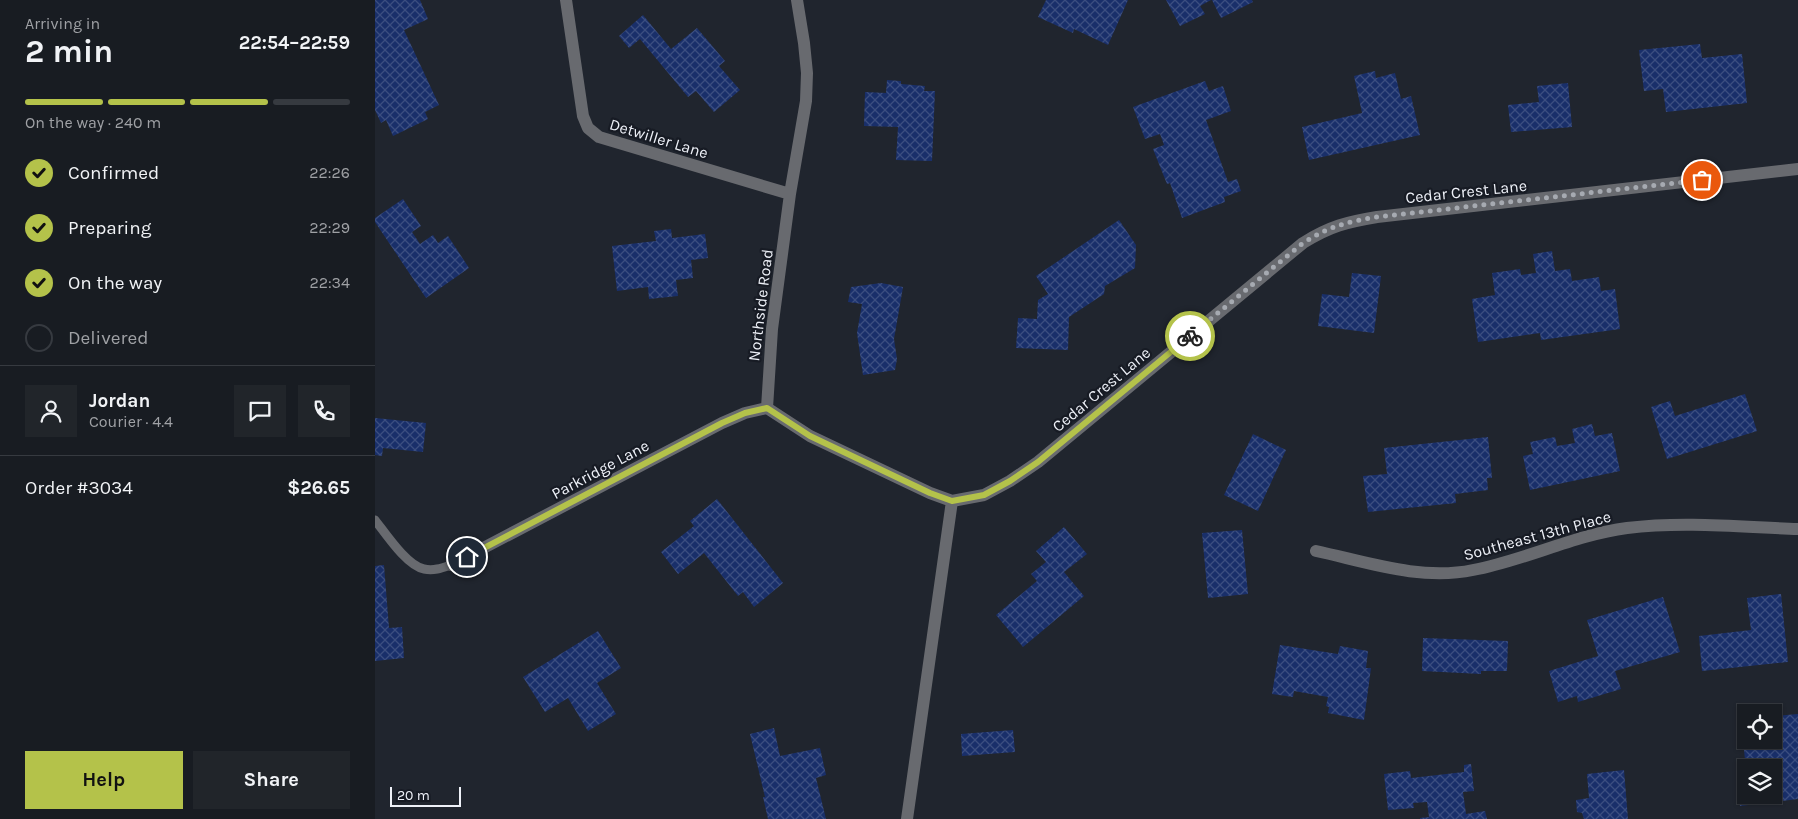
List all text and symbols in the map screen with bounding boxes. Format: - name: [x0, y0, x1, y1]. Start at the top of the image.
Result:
- text: Arriving in: [25, 14, 100, 33]
- text: 22:54–22:59: [239, 32, 350, 54]
- text: 2 min: [25, 33, 113, 70]
- text: On the way · 240 m: [25, 113, 161, 132]
- street label: Detwiller Lane: [607, 114, 710, 162]
- icon: check: [25, 159, 53, 187]
- pin: [1681, 159, 1723, 201]
- text: Confirmed: [68, 162, 159, 184]
- text: 22:26: [309, 163, 350, 182]
- icon: bag: [1688, 166, 1716, 194]
- street label: Cedar Crest Lane: [1404, 176, 1528, 207]
- icon: check: [25, 214, 53, 242]
- text: Preparing: [68, 217, 151, 239]
- text: 22:29: [309, 218, 350, 237]
- street label: Northside Road: [744, 248, 777, 362]
- icon: check: [25, 269, 53, 297]
- text: On the way: [68, 272, 162, 294]
- text: 22:34: [309, 273, 350, 292]
- courier: [1165, 311, 1215, 361]
- icon: bike: [1176, 322, 1204, 350]
- text: Delivered: [68, 327, 148, 349]
- street label: Cedar Crest Lane: [1048, 343, 1154, 436]
- button: person: [25, 385, 77, 437]
- button: chat: [234, 385, 286, 437]
- button: phone: [298, 385, 350, 437]
- text: Jordan: [89, 390, 150, 412]
- text: Courier · 4.4: [89, 412, 173, 431]
- street label: Parkridge Lane: [548, 436, 652, 503]
- text: Order #3034: [25, 477, 133, 499]
- text: $26.65: [287, 477, 350, 499]
- street label: Southeast 13th Place: [1461, 507, 1613, 564]
- pin: [446, 536, 488, 578]
- icon: home: [453, 543, 481, 571]
- map controls: [1737, 704, 1782, 804]
- button: locate: [1737, 704, 1782, 749]
- button: Help: [25, 751, 183, 809]
- button: Share: [193, 751, 350, 809]
- button: layers: [1737, 759, 1782, 804]
- scale bar: [390, 784, 461, 807]
- text: 20 m: [397, 787, 430, 804]

